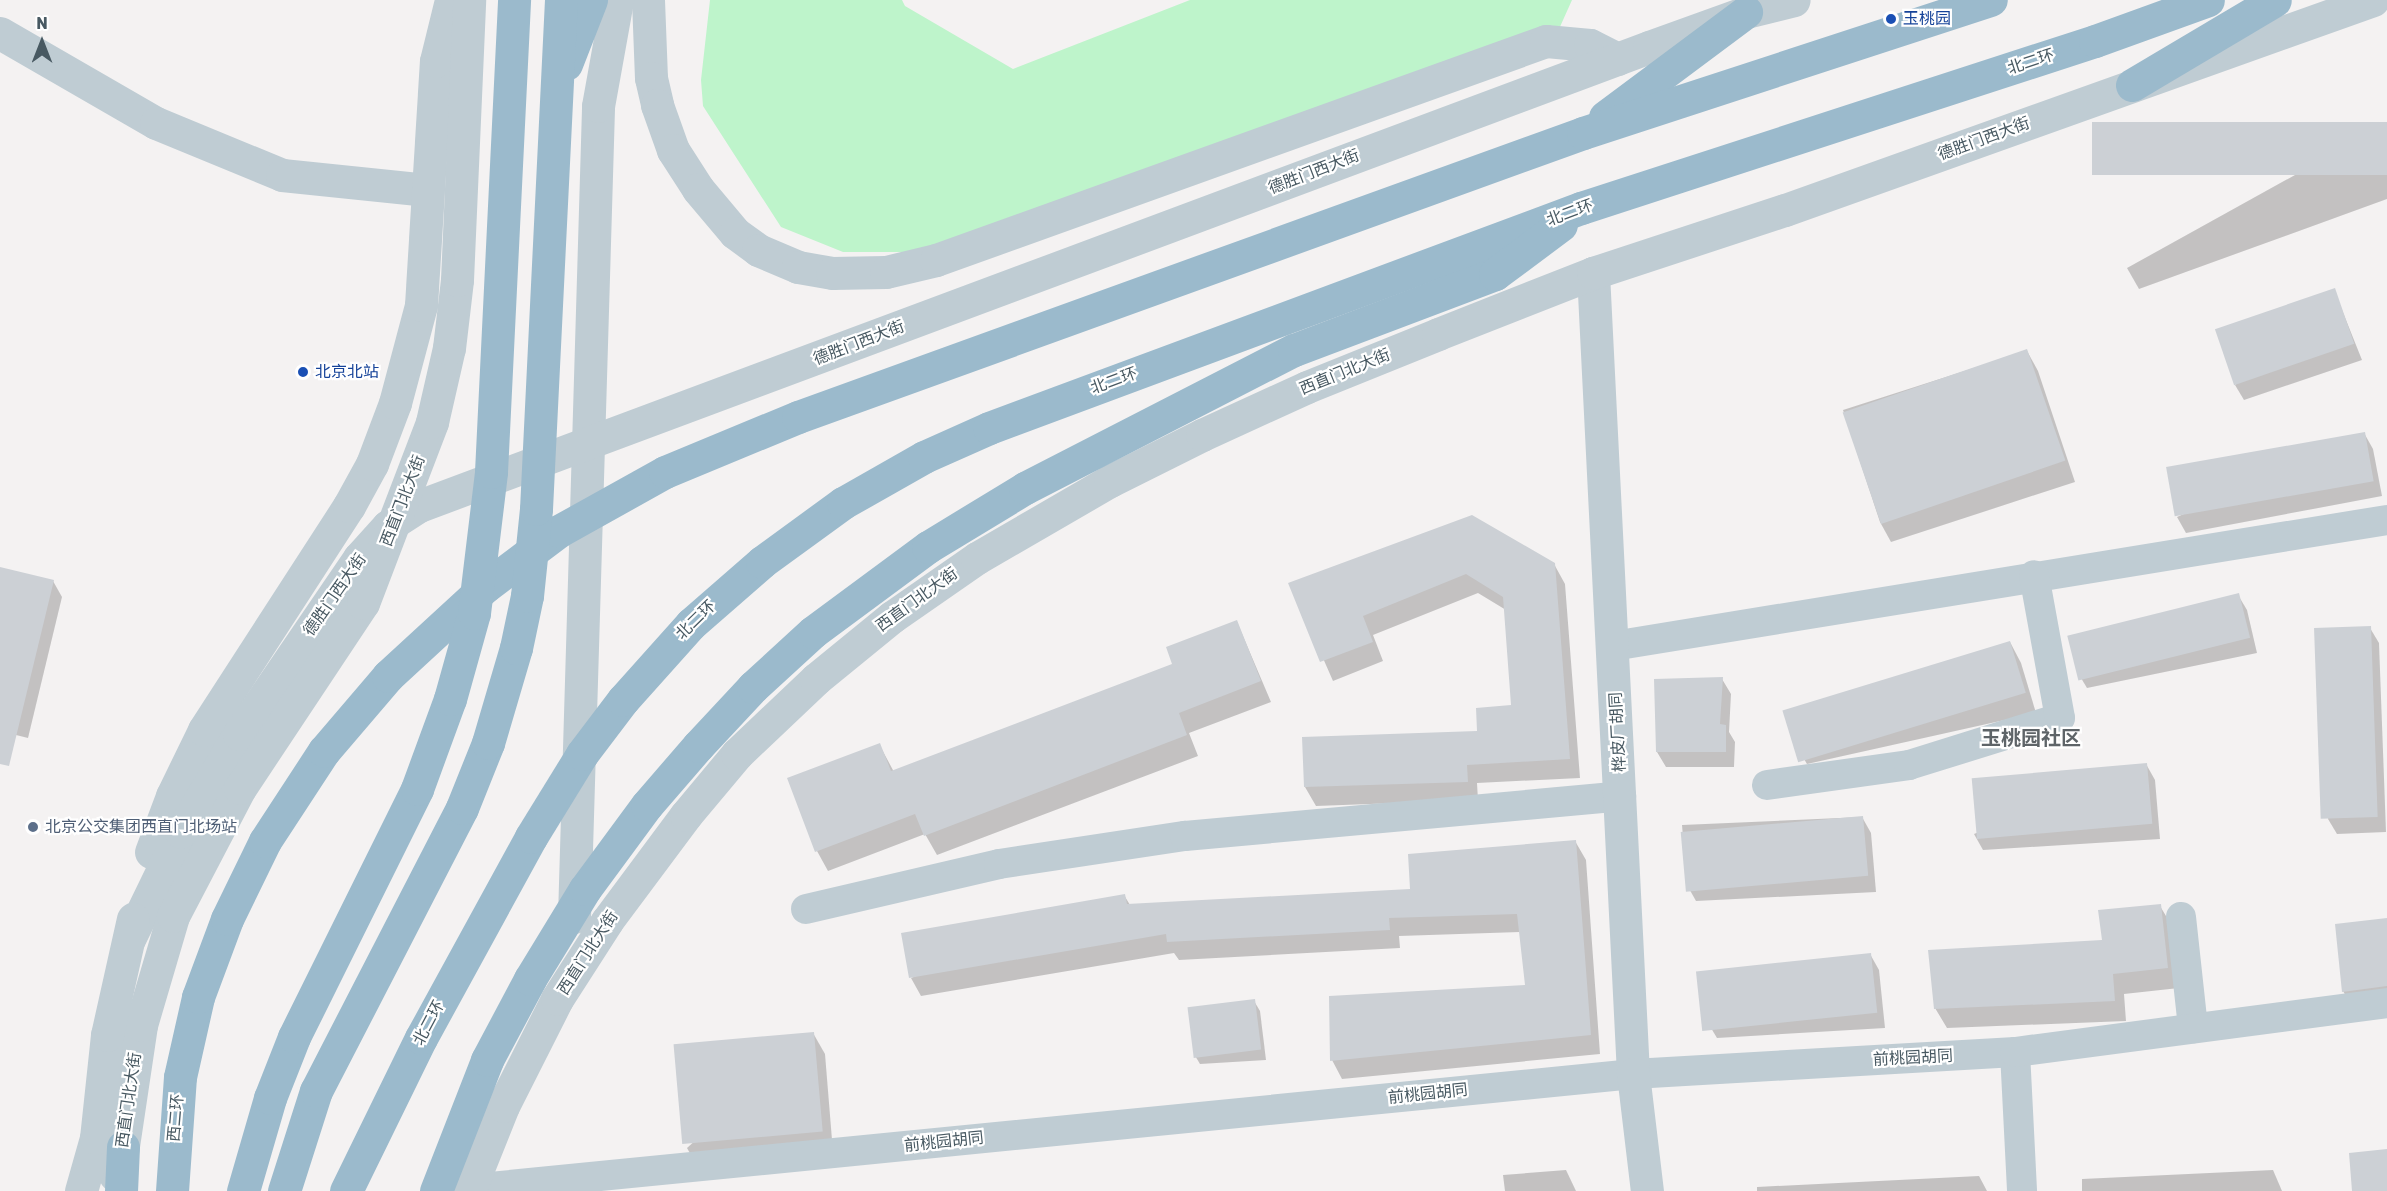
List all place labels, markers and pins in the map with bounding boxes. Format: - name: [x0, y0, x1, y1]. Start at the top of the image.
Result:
- place label: 玉桃园: [1903, 9, 1951, 29]
- marker: 玉桃园: [1884, 12, 1898, 26]
- place label: 北京北站: [315, 362, 379, 382]
- marker: 北京北站: [296, 365, 310, 379]
- place label: 北京公交集团西直门北场站: [45, 817, 237, 837]
- marker: 北京公交集团西直门北场站: [26, 820, 40, 834]

